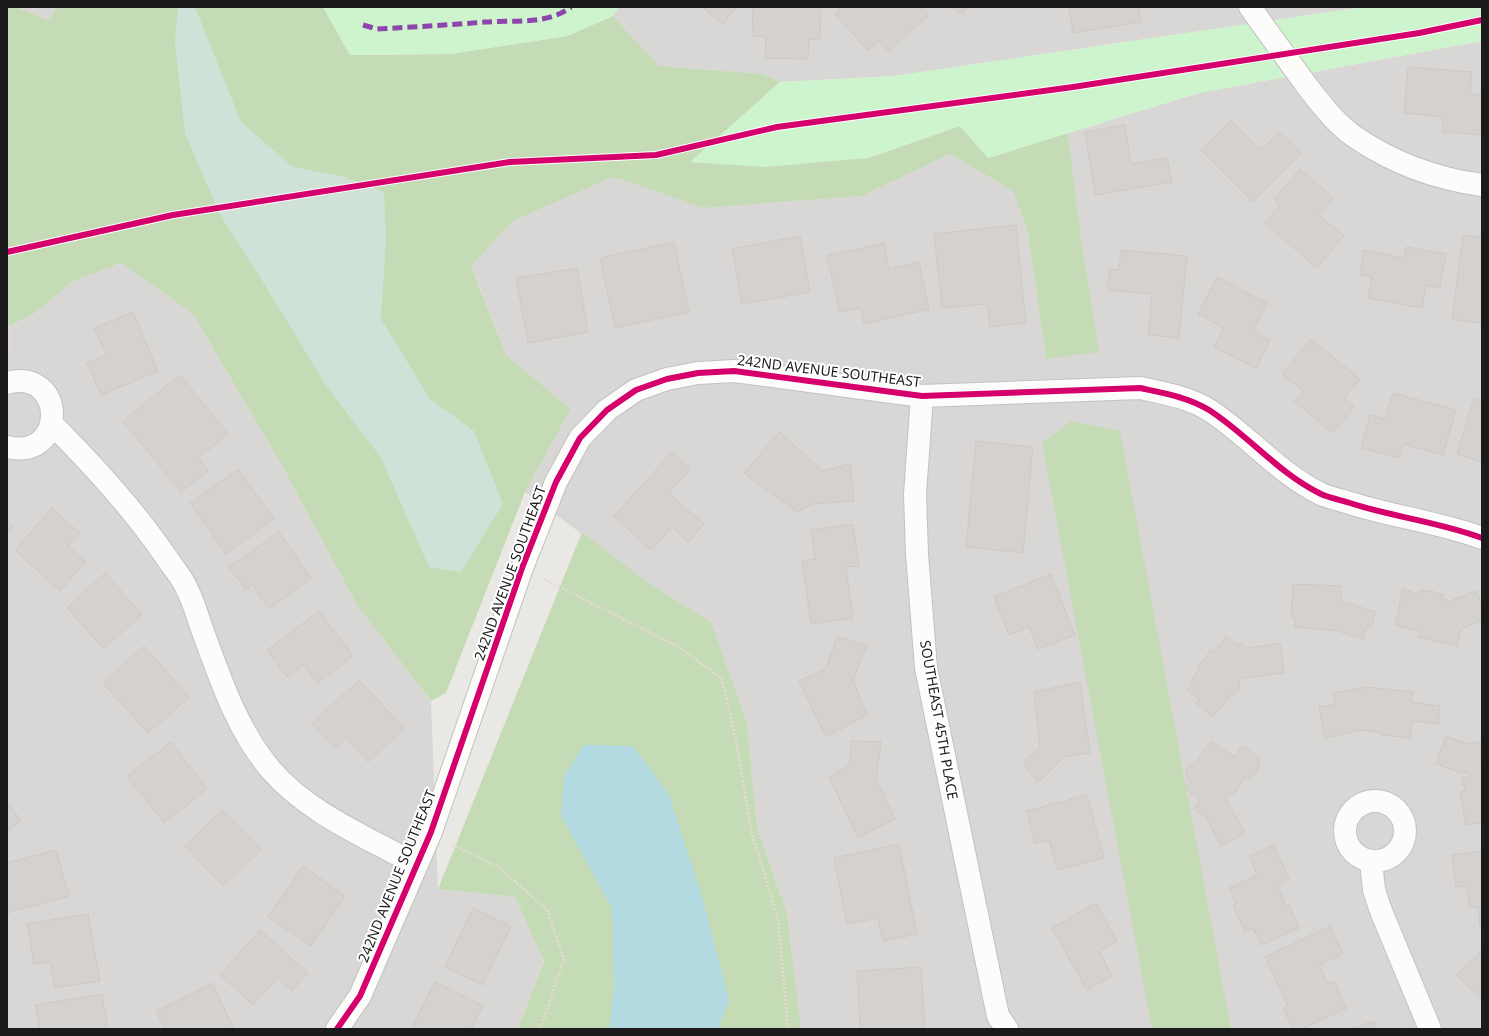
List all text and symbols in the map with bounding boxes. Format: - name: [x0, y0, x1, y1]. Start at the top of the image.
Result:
- street label: 242ND AVENUE SOUTHEAST: [736, 350, 922, 391]
- street label: 242ND AVENUE SOUTHEAST: [469, 483, 550, 663]
- street label: SOUTHEAST 45TH PLACE: [916, 639, 963, 801]
- street label: 242ND AVENUE SOUTHEAST: [353, 786, 440, 965]

